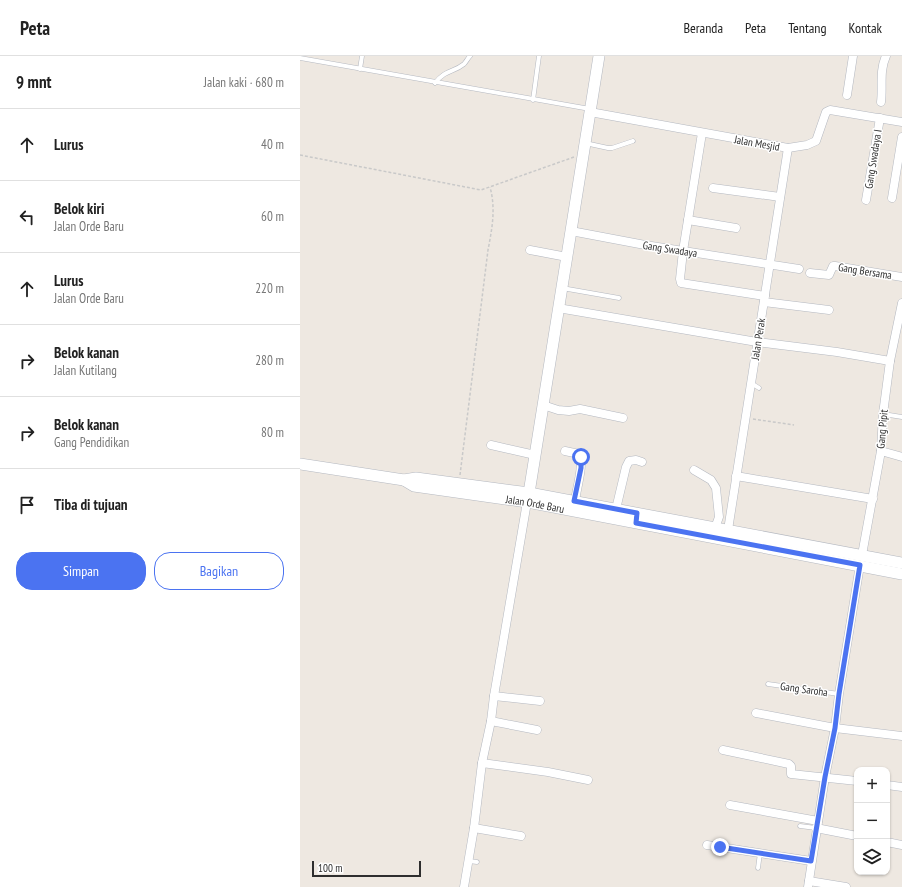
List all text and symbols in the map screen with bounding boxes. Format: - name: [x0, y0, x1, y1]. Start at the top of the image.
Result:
- text: Peta: [20, 16, 50, 40]
- text: Beranda: [683, 19, 723, 37]
- text: Peta: [745, 19, 766, 37]
- text: Tentang: [788, 19, 827, 37]
- text: Kontak: [849, 19, 882, 37]
- text: 9 mnt: [16, 71, 51, 93]
- text: Jalan kaki · 680 m: [204, 74, 284, 91]
- street label: Gang Swadaya I: [861, 128, 885, 190]
- street label: Jalan Mesjid: [732, 132, 781, 154]
- icon: ahead: [16, 134, 38, 156]
- text: Lurus: [54, 135, 83, 154]
- text: 40 m: [261, 136, 284, 153]
- text: Belok kiri: [54, 199, 104, 218]
- icon: left: [16, 206, 38, 228]
- text: 60 m: [261, 208, 284, 225]
- text: Jalan Orde Baru: [54, 218, 124, 235]
- street label: Gang Swadaya: [642, 238, 698, 260]
- street label: Gang Bersama: [837, 260, 893, 282]
- text: Lurus: [54, 271, 83, 290]
- icon: ahead: [16, 278, 38, 300]
- text: 220 m: [255, 280, 284, 297]
- text: Jalan Orde Baru: [54, 290, 124, 307]
- street label: Jalan Perak: [748, 316, 768, 362]
- text: Belok kanan: [54, 343, 119, 362]
- icon: right: [16, 350, 38, 372]
- text: 280 m: [255, 352, 284, 369]
- text: Jalan Kutilang: [54, 362, 117, 379]
- street label: Gang Pipit: [873, 409, 891, 449]
- text: Belok kanan: [54, 415, 119, 434]
- icon: right: [16, 422, 38, 444]
- text: 80 m: [261, 424, 284, 441]
- text: Gang Pendidikan: [54, 434, 129, 451]
- route start: [572, 448, 590, 466]
- street label: Jalan Orde Baru: [504, 492, 566, 516]
- icon: arrive: [16, 494, 38, 516]
- text: Tiba di tujuan: [54, 495, 128, 514]
- button: Simpan: [16, 552, 146, 590]
- button: Bagikan: [154, 552, 284, 590]
- street label: Gang Saroha: [779, 679, 829, 699]
- map controls: [854, 767, 890, 875]
- button: +: [854, 767, 890, 803]
- button: −: [854, 803, 890, 839]
- route end: [711, 838, 729, 856]
- button: layers: [854, 839, 890, 875]
- scale bar: [312, 859, 421, 878]
- text: 100 m: [318, 861, 342, 875]

